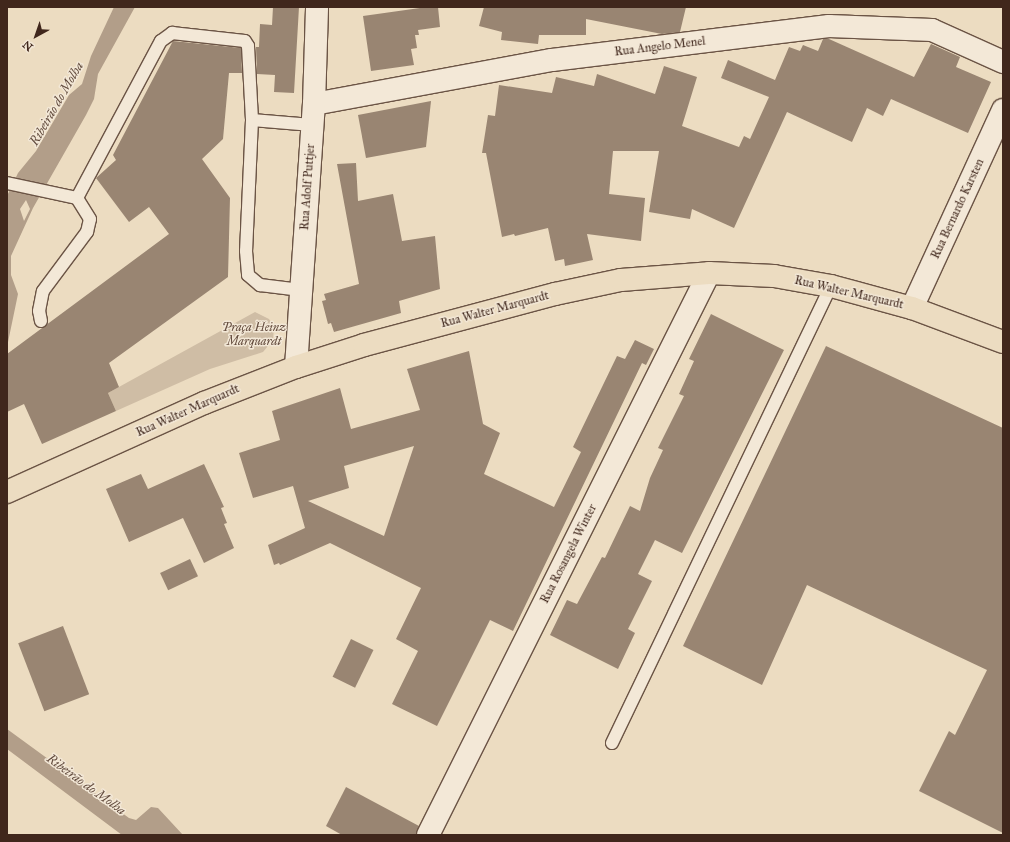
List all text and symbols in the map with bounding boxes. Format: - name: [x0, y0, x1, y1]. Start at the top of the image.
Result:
- north arrow: [16, 16, 56, 56]
- street label: Rua Angelo Menel: [614, 34, 706, 60]
- text: N: [20, 38, 36, 54]
- water label: Ribeirão do Molha: [27, 59, 87, 149]
- street label: Rua Adolf Puttjer: [298, 143, 318, 231]
- street label: Rua Bernardo Karsten: [928, 157, 988, 261]
- street label: Rua Walter Marquardt: [793, 273, 905, 313]
- street label: Rua Walter Marquardt: [439, 289, 551, 331]
- park label: Praça Heinz Marquardt: [222, 321, 286, 349]
- street label: Rua Walter Marquardt: [134, 382, 242, 440]
- street label: Rua Rosangela Winter: [538, 502, 600, 606]
- water label: Ribeirão do Molha: [43, 751, 129, 819]

